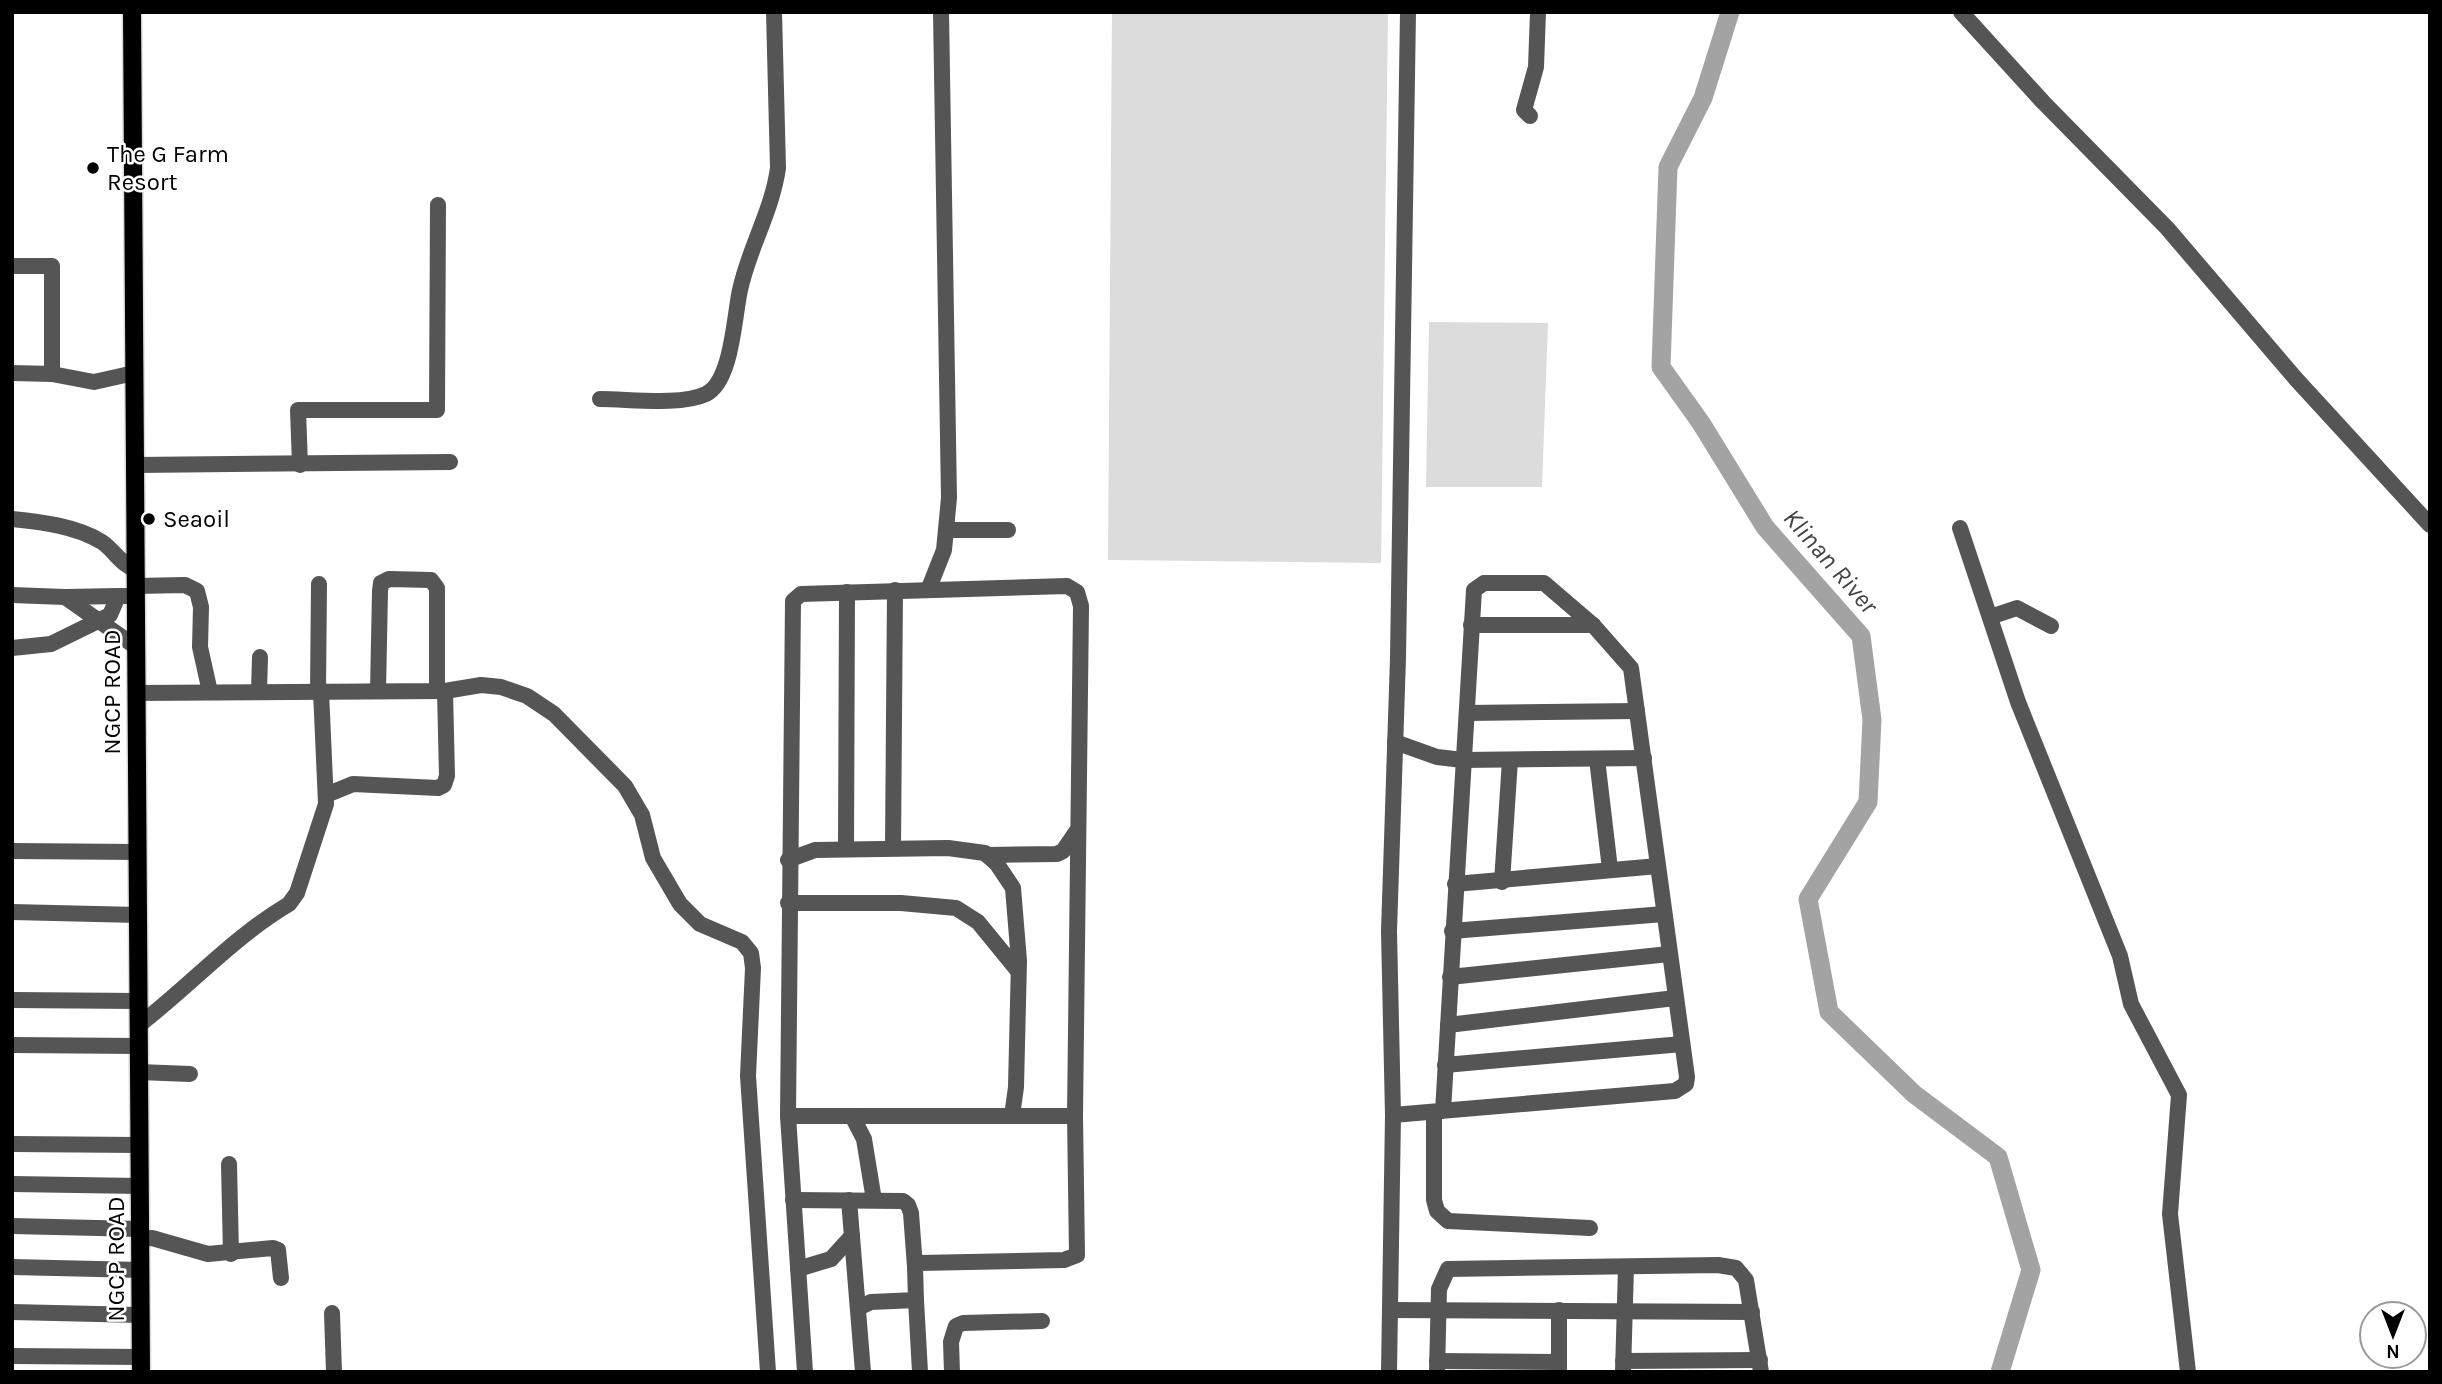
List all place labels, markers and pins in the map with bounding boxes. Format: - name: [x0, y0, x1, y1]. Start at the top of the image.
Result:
- place label: The G Farm Resort: [107, 140, 229, 196]
- marker: The G Farm Resort: [85, 160, 101, 176]
- place label: Seaoil: [163, 505, 230, 533]
- marker: Seaoil: [141, 511, 157, 527]

